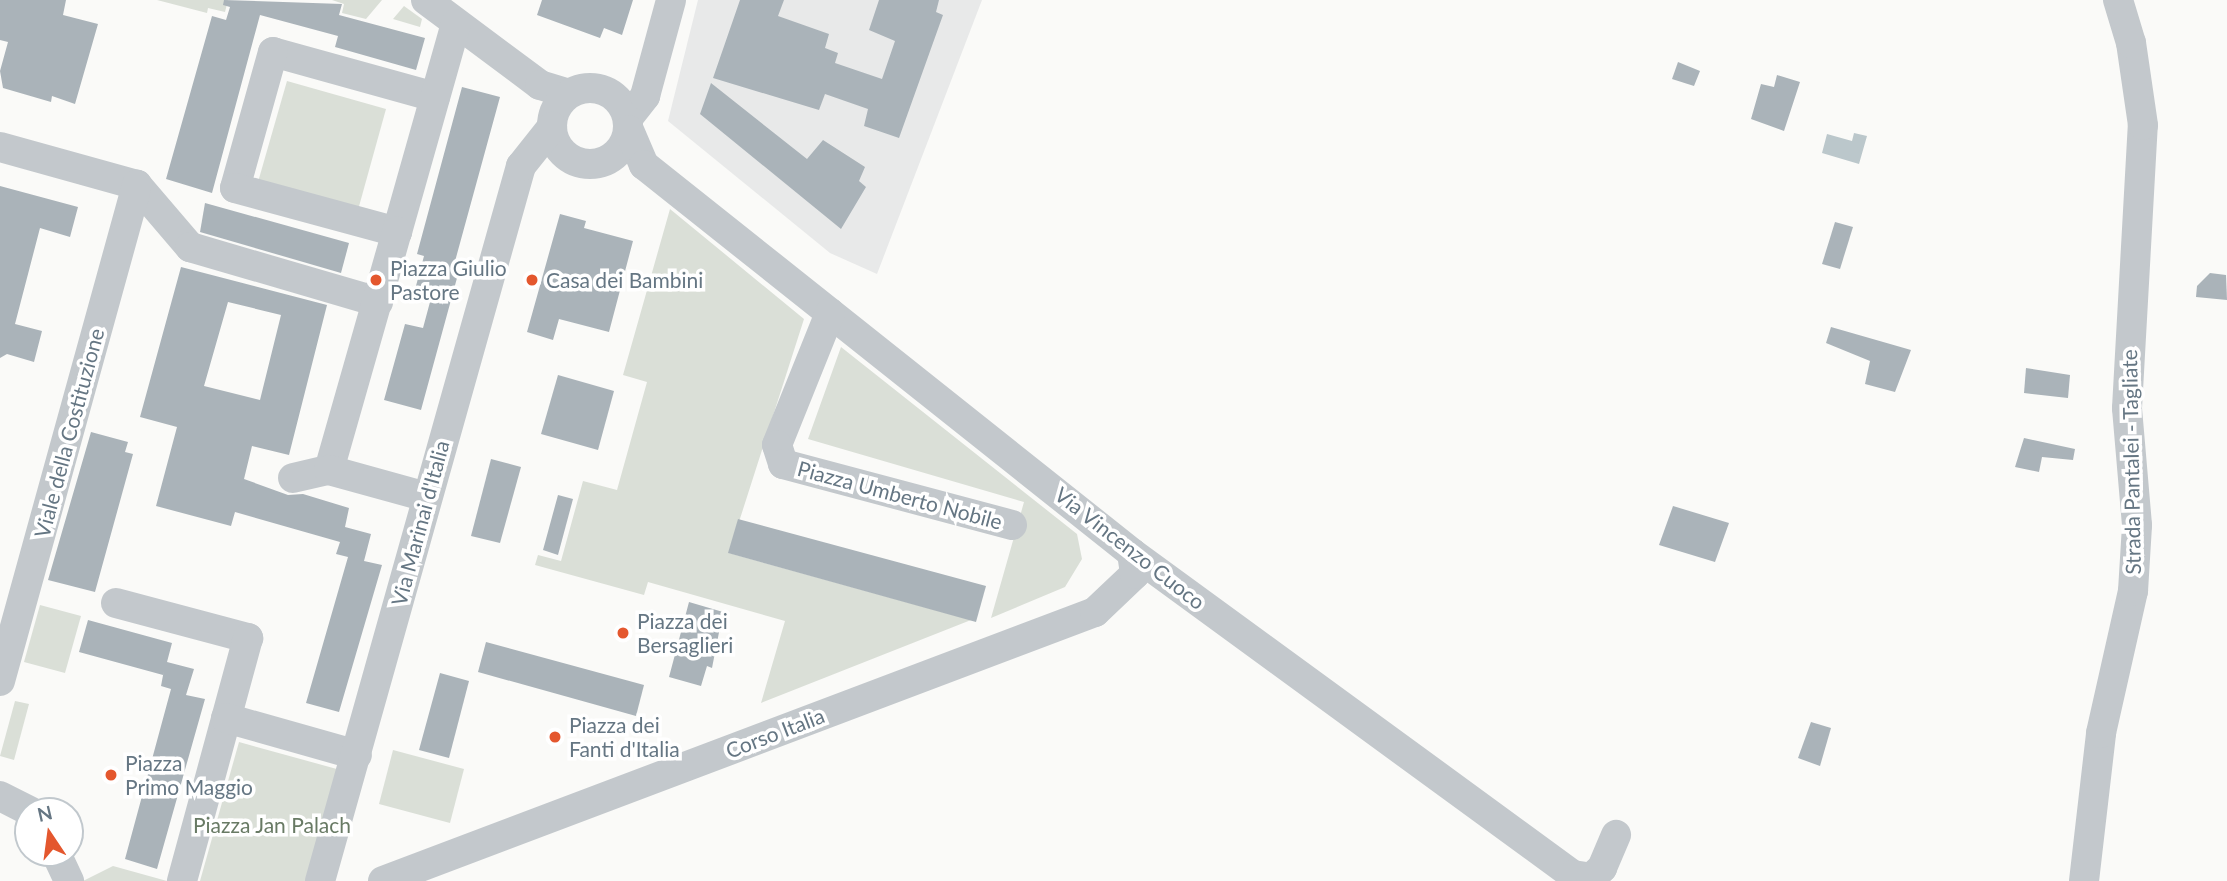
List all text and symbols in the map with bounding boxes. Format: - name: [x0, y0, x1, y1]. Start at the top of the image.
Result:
- place label: Piazza Giulio Pastore: [390, 255, 507, 305]
- place label: Casa dei Bambini: [546, 267, 703, 293]
- marker: Piazza Giulio Pastore: [368, 272, 384, 288]
- marker: Casa dei Bambini: [524, 272, 540, 288]
- street label: Viale della Costituzione: [29, 325, 109, 541]
- street label: Strada Pantalei - Tagliate: [2116, 349, 2146, 575]
- street label: Via Marinai d'Italia: [386, 438, 454, 608]
- street label: Piazza Umberto Nobile: [795, 456, 1005, 534]
- street label: Via Vincenzo Cuoco: [1050, 481, 1210, 615]
- place label: Piazza dei Bersaglieri: [637, 608, 733, 658]
- marker: Piazza dei Bersaglieri: [615, 625, 631, 641]
- street label: Corso Italia: [722, 703, 828, 763]
- place label: Piazza dei Fanti d'Italia: [569, 712, 680, 762]
- marker: Piazza dei Fanti d'Italia: [547, 729, 563, 745]
- place label: Piazza Primo Maggio: [125, 750, 253, 800]
- marker: Piazza Primo Maggio: [103, 767, 119, 783]
- north arrow: [14, 797, 84, 867]
- text: N: [35, 800, 54, 826]
- park label: Piazza Jan Palach: [193, 812, 351, 838]

